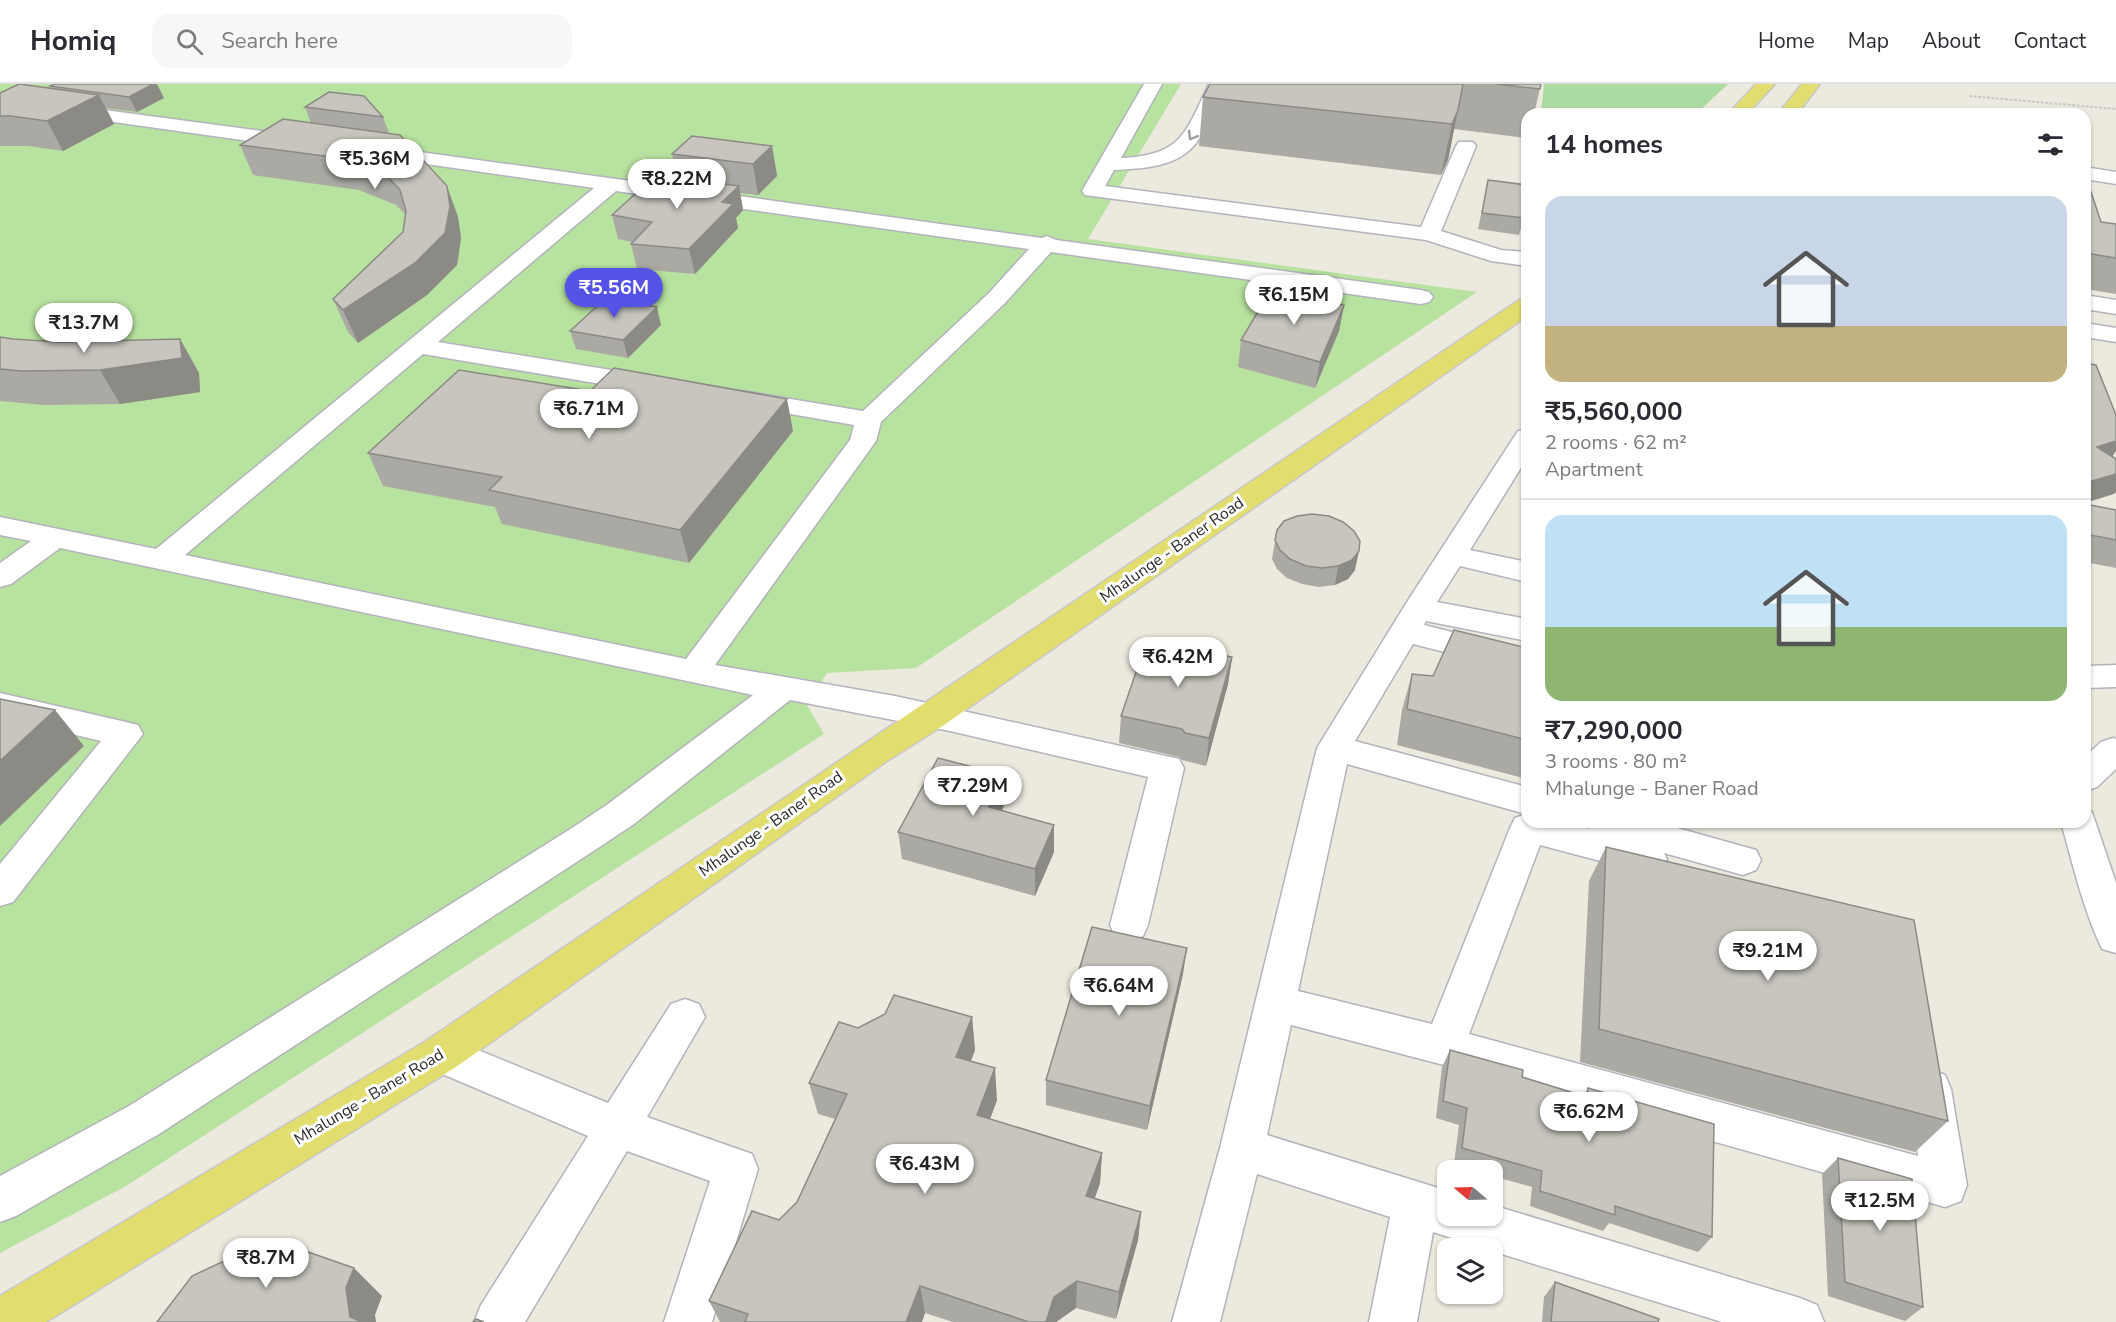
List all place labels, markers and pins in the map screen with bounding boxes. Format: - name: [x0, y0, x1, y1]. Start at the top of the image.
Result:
- pin: ₹5.36M: [326, 139, 424, 190]
- pin: ₹8.22M: [628, 159, 726, 210]
- pin: ₹5.56M: [565, 268, 663, 319]
- pin: ₹6.15M: [1245, 275, 1343, 326]
- pin: ₹13.7M: [35, 303, 133, 354]
- pin: ₹6.71M: [540, 389, 638, 440]
- pin: ₹6.42M: [1129, 637, 1227, 688]
- pin: ₹7.29M: [924, 766, 1022, 817]
- pin: ₹9.21M: [1719, 931, 1817, 982]
- pin: ₹6.64M: [1070, 966, 1168, 1017]
- pin: ₹6.62M: [1540, 1092, 1638, 1143]
- pin: ₹6.43M: [876, 1144, 974, 1195]
- pin: ₹12.5M: [1831, 1181, 1929, 1232]
- pin: ₹8.7M: [224, 1238, 308, 1289]

